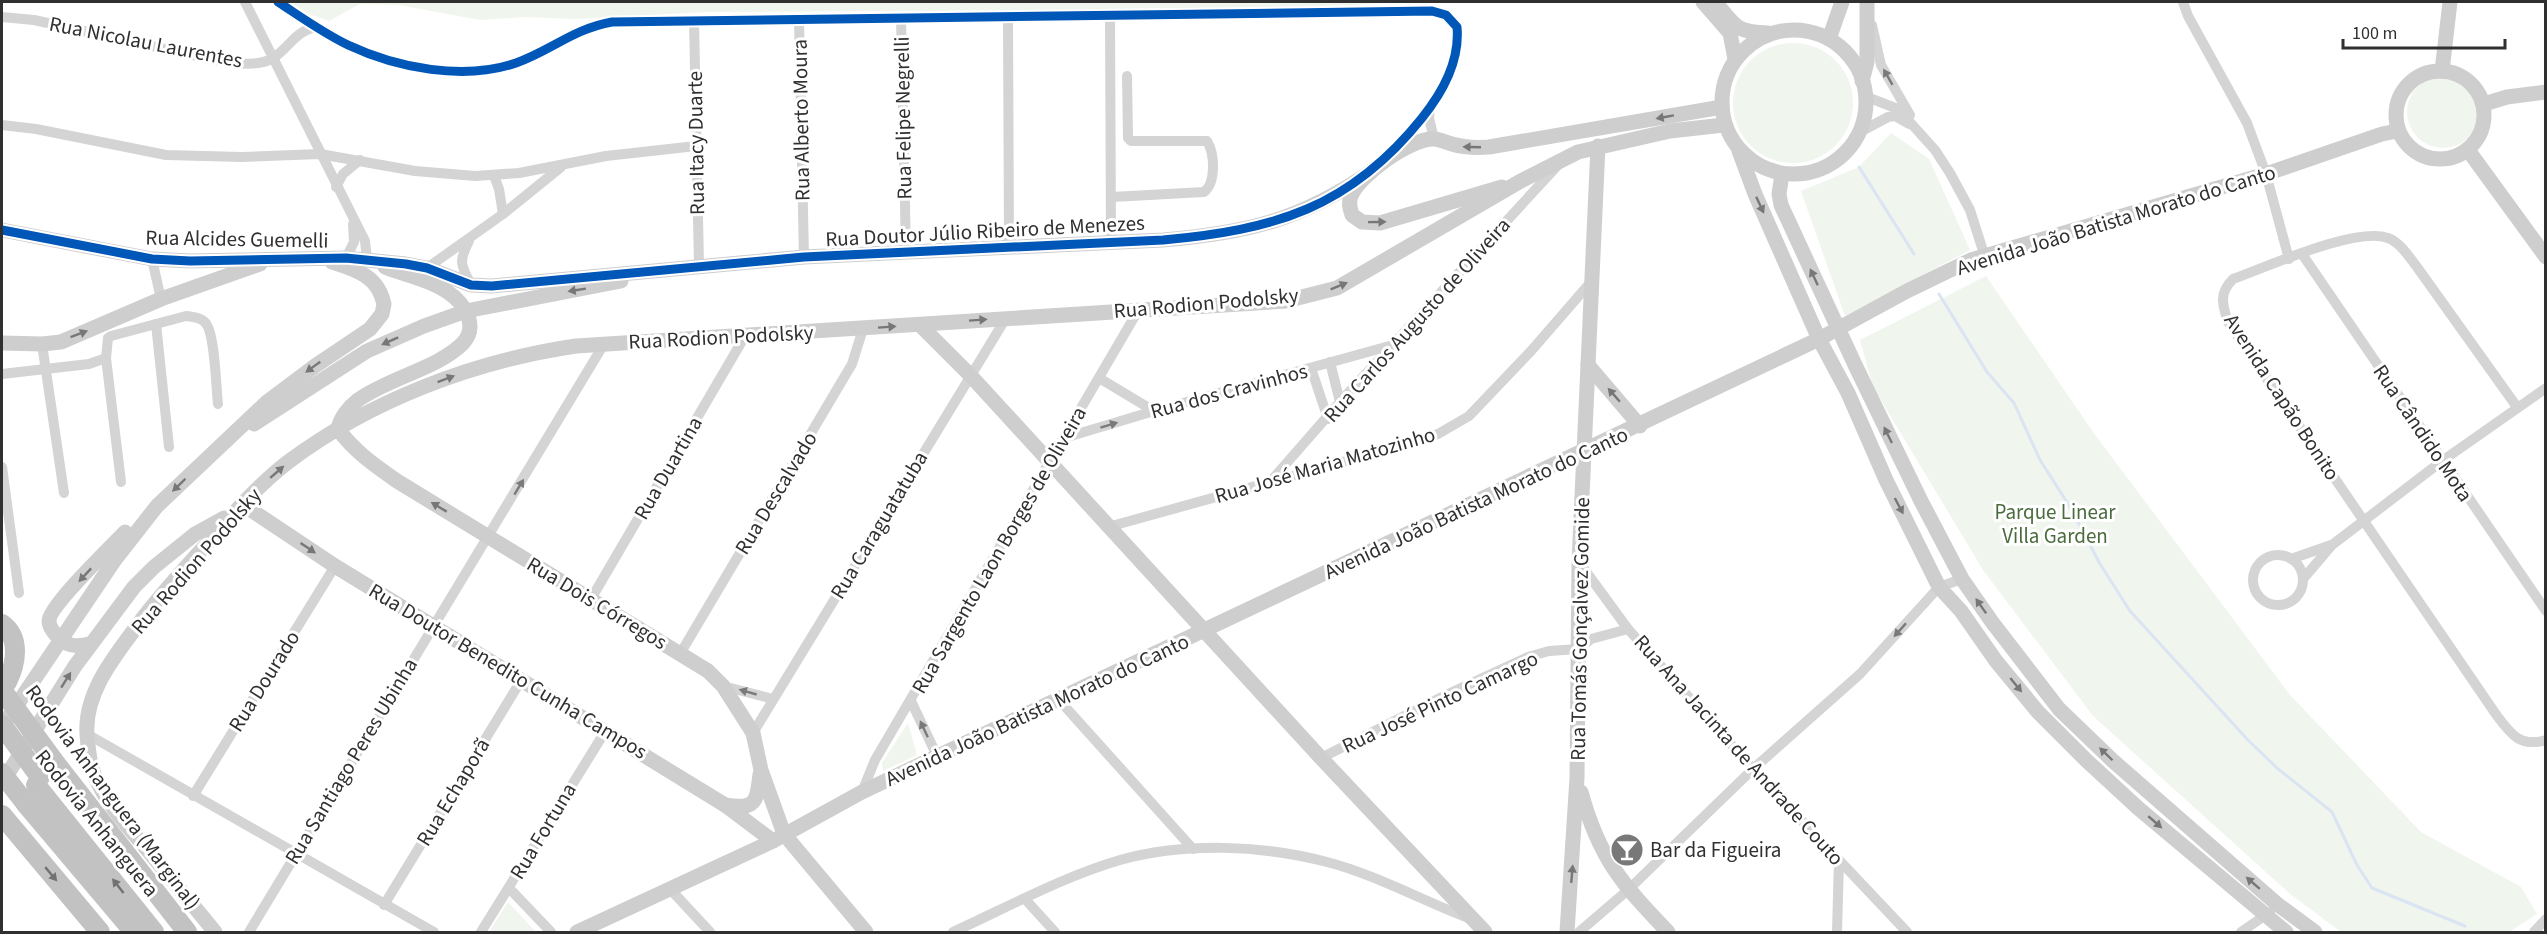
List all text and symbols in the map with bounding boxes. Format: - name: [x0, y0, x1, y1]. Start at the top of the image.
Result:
- street label: Rua Nicolau Laurentes: [47, 9, 245, 75]
- scale bar: [2343, 12, 2505, 50]
- text: 100 m: [2352, 21, 2397, 46]
- street label: Rua Felipe Negrelli: [887, 36, 919, 200]
- street label: Rua Alberto Moura: [785, 39, 817, 201]
- one-way arrow: [1883, 68, 1893, 85]
- street label: Rua Itacy Duarte: [680, 71, 712, 215]
- one-way arrow: [1655, 113, 1674, 122]
- one-way arrow: [1463, 142, 1482, 151]
- street label: Avenida João Batista Morato do Canto: [1953, 157, 2279, 283]
- one-way arrow: [1756, 197, 1765, 214]
- street label: Rua Doutor Júlio Ribeiro de Menezes: [824, 208, 1146, 254]
- street label: Rua Carlos Augusto de Oliveira: [1317, 211, 1517, 429]
- one-way arrow: [1368, 217, 1387, 227]
- street label: Rua Alcides Guemelli: [145, 222, 329, 256]
- one-way arrow: [1810, 268, 1819, 285]
- street label: Rua Rodion Podolsky: [1112, 280, 1300, 326]
- one-way arrow: [1330, 281, 1348, 291]
- one-way arrow: [567, 285, 586, 294]
- street label: Avenida Capão Bonito: [2217, 308, 2347, 486]
- one-way arrow: [969, 316, 988, 325]
- street label: Rua Rodion Podolsky: [628, 317, 815, 357]
- one-way arrow: [878, 323, 897, 332]
- one-way arrow: [71, 329, 89, 339]
- one-way arrow: [380, 336, 398, 346]
- street label: Rua dos Cravinhos: [1147, 356, 1311, 426]
- street label: Rua Cândido Mota: [2366, 358, 2480, 508]
- one-way arrow: [306, 361, 322, 373]
- one-way arrow: [438, 373, 456, 383]
- one-way arrow: [1608, 388, 1621, 403]
- street label: Rua Sargento Laon Borges de Oliveira: [904, 401, 1094, 699]
- street label: Rua Duartina: [626, 411, 710, 525]
- one-way arrow: [1100, 419, 1118, 429]
- street label: Rua José Maria Matozinho: [1211, 419, 1439, 511]
- street label: Avenida João Batista Morato do Canto: [1319, 419, 1633, 587]
- street label: Rua Descalvado: [727, 426, 825, 560]
- one-way arrow: [1883, 426, 1892, 443]
- street label: Rua Caraguatatuba: [823, 445, 935, 605]
- one-way arrow: [269, 466, 284, 479]
- one-way arrow: [172, 478, 186, 492]
- one-way arrow: [514, 478, 524, 495]
- street label: Rua Rodion Podolsky: [124, 481, 268, 641]
- street label: Rua Tomás Gonçalvez Gomide: [1563, 497, 1597, 761]
- one-way arrow: [1894, 497, 1904, 514]
- park label: Parque Linear Villa Garden: [1994, 497, 2116, 551]
- one-way arrow: [431, 502, 447, 513]
- one-way arrow: [300, 542, 316, 553]
- street label: Rua Dois Córregos: [521, 549, 673, 657]
- one-way arrow: [78, 567, 92, 582]
- street label: Rua Doutor Benedito Cunha Campos: [363, 576, 653, 766]
- one-way arrow: [1975, 598, 1987, 614]
- one-way arrow: [1894, 622, 1907, 637]
- street label: Rua Dourado: [221, 625, 307, 737]
- street label: Avenida João Batista Morato do Canto: [880, 626, 1194, 794]
- street label: Rua Ana Jacinta de Andrade Couto: [1627, 628, 1851, 872]
- street label: Rua José Pinto Camargo: [1337, 643, 1543, 761]
- street label: Rua Santiago Peres Ubinha: [277, 652, 425, 870]
- one-way arrow: [60, 672, 71, 688]
- one-way arrow: [2009, 678, 2022, 693]
- street label: Rodovia Anhanguera (Marginal): [20, 680, 206, 914]
- one-way arrow: [739, 687, 757, 696]
- one-way arrow: [920, 721, 929, 738]
- street label: Rua Echaporã: [409, 732, 497, 852]
- street label: Rodovia Anhanguera: [30, 744, 164, 902]
- one-way arrow: [2099, 747, 2114, 761]
- street label: Rua Fortuna: [502, 777, 584, 885]
- one-way arrow: [2147, 815, 2162, 828]
- bar icon: Bar da Figueira: [1609, 832, 1645, 868]
- place label: Bar da Figueira: [1650, 835, 1781, 865]
- one-way arrow: [1567, 865, 1576, 884]
- one-way arrow: [44, 866, 57, 882]
- one-way arrow: [2246, 877, 2261, 890]
- one-way arrow: [112, 879, 124, 894]

